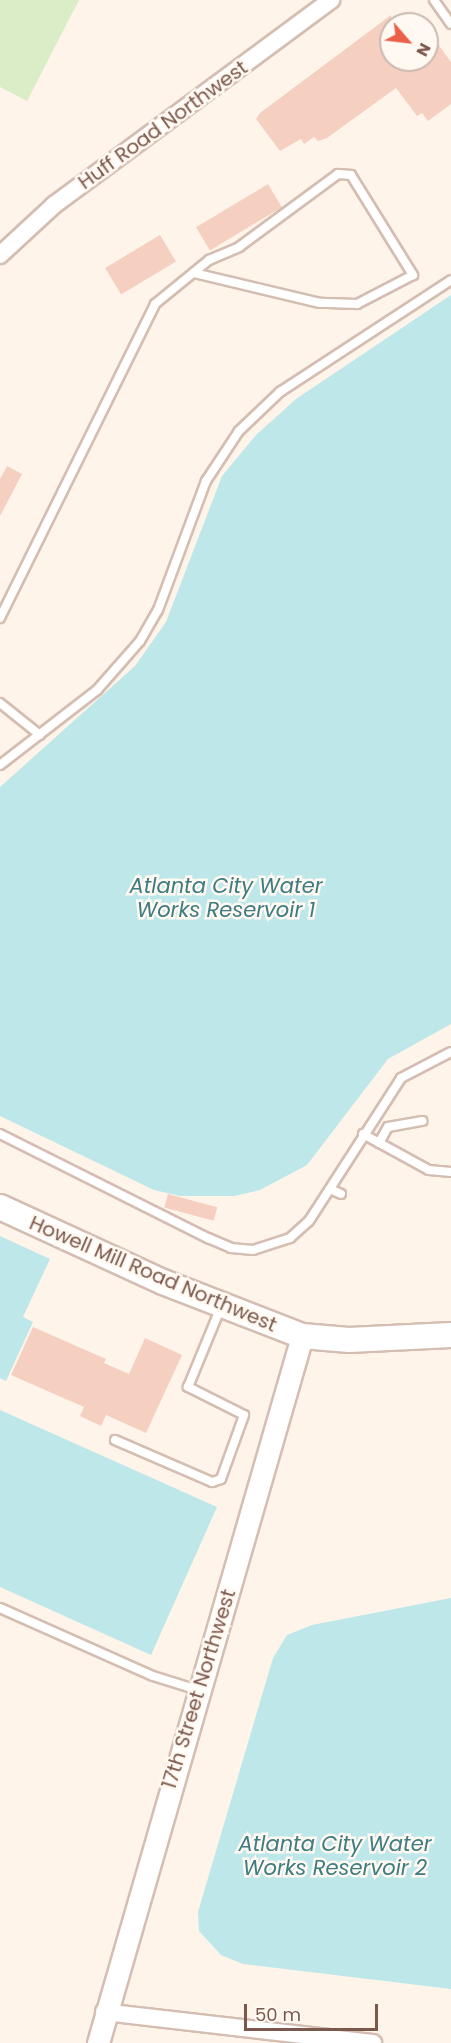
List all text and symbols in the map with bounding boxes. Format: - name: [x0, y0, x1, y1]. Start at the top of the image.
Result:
- north arrow: [379, 12, 439, 72]
- text: N: [411, 39, 437, 60]
- street label: Huff Road Northwest: [74, 56, 252, 194]
- water label: Atlanta City Water Works Reservoir 1: [130, 873, 322, 923]
- street label: Howell Mill Road Northwest: [26, 1211, 280, 1337]
- street label: 17th Street Northwest: [157, 1586, 241, 1792]
- water label: Atlanta City Water Works Reservoir 2: [239, 1831, 431, 1881]
- scale bar: [247, 1992, 380, 2030]
- text: 50 m: [255, 2002, 301, 2027]

